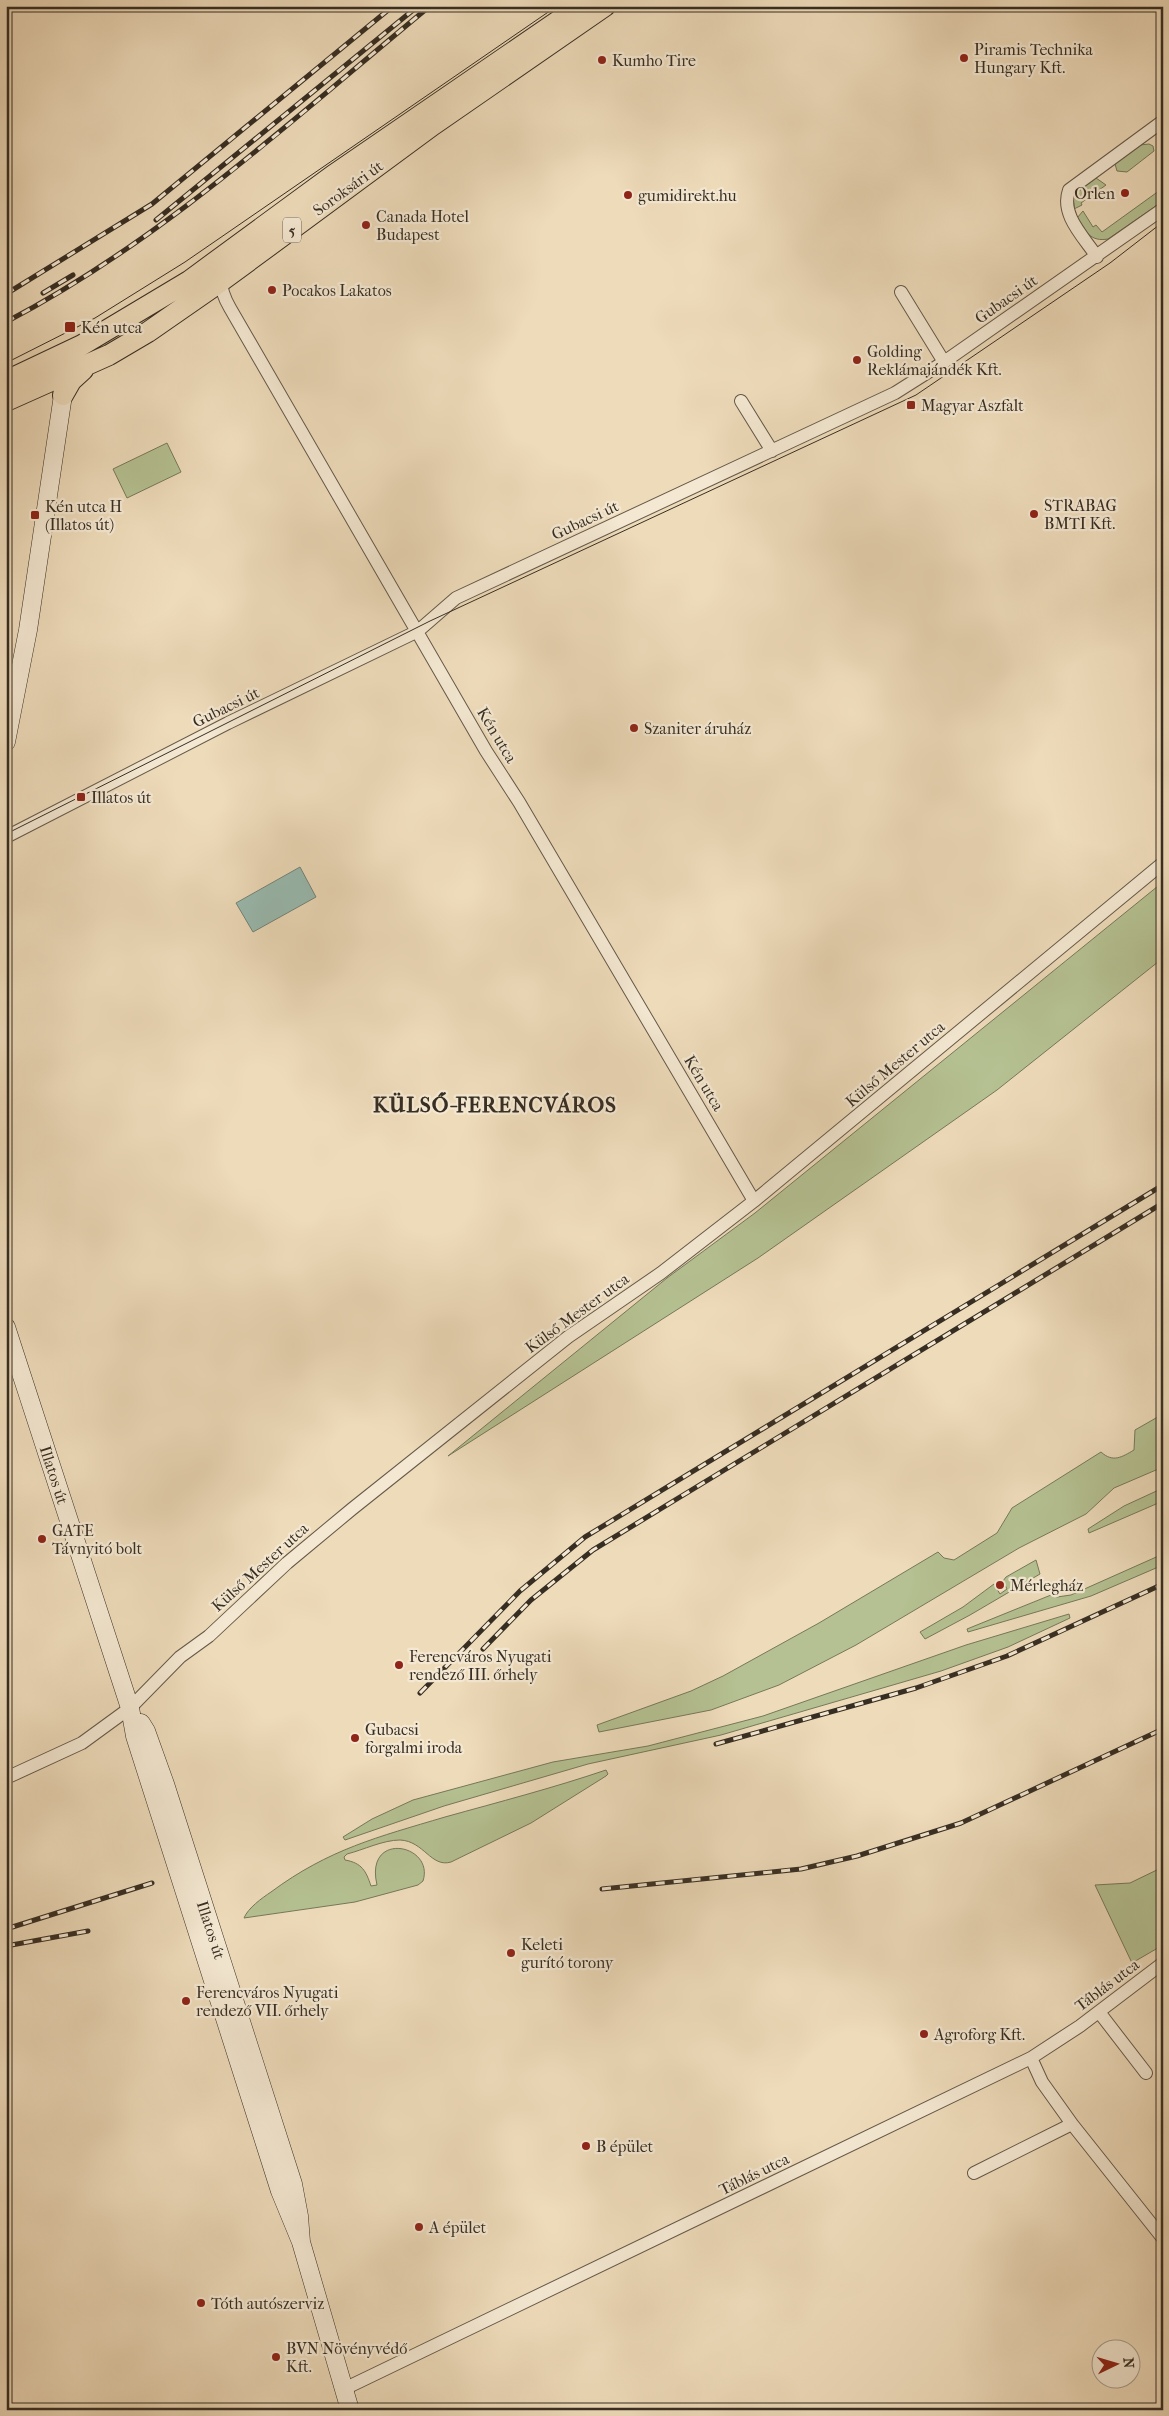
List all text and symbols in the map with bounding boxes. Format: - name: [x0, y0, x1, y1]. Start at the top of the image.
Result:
- place label: Piramis Technika Hungary Kft.: [974, 40, 1094, 77]
- place label: Kumho Tire: [612, 51, 696, 70]
- marker: Piramis Technika Hungary Kft.: [958, 52, 970, 64]
- marker: Kumho Tire: [596, 54, 608, 66]
- street label: Soroksári út: [309, 156, 387, 220]
- place label: Orlen: [1074, 184, 1116, 203]
- place label: gumidirekt.hu: [638, 186, 737, 205]
- marker: Orlen: [1119, 187, 1131, 199]
- marker: gumidirekt.hu: [622, 189, 634, 201]
- place label: Canada Hotel Budapest: [376, 207, 469, 244]
- road number: 5: [283, 218, 301, 242]
- marker: Canada Hotel Budapest: [360, 219, 372, 231]
- street label: Gubacsi út: [971, 270, 1041, 327]
- place label: Pocakos Lakatos: [282, 281, 392, 300]
- marker: Pocakos Lakatos: [266, 284, 278, 296]
- place label: Kén utca: [81, 318, 143, 337]
- marker: Kén utca: [63, 320, 77, 334]
- place label: Golding Reklámajándék Kft.: [867, 342, 1002, 379]
- marker: Golding Reklámajándék Kft.: [851, 354, 863, 366]
- place label: Magyar Aszfalt: [921, 396, 1024, 415]
- marker: Magyar Aszfalt: [905, 399, 917, 411]
- street label: Gubacsi út: [548, 496, 622, 544]
- place label: STRABAG BMTI Kft.: [1044, 496, 1117, 533]
- place label: Kén utca H (Illatos út): [45, 497, 123, 534]
- marker: STRABAG BMTI Kft.: [1028, 508, 1040, 520]
- marker: Kén utca H (Illatos út): [29, 509, 41, 521]
- street label: Gubacsi út: [190, 683, 263, 731]
- street label: Kén utca: [473, 704, 521, 767]
- place label: Szaniter áruház: [644, 719, 751, 738]
- marker: Szaniter áruház: [628, 722, 640, 734]
- place label: Illatos út: [91, 788, 152, 807]
- marker: Illatos út: [75, 791, 87, 803]
- street label: Külső Mester utca: [842, 1017, 949, 1111]
- street label: Kén utca: [680, 1052, 728, 1115]
- district label: KÜLSŐ-FERENCVÁROS: [373, 1092, 617, 1117]
- street label: Külső Mester utca: [521, 1269, 633, 1357]
- street label: Illatos út: [36, 1443, 72, 1507]
- street label: Külső Mester utca: [208, 1518, 313, 1615]
- place label: GATE Távnyitó bolt: [52, 1521, 142, 1558]
- marker: GATE Távnyitó bolt: [36, 1533, 48, 1545]
- place label: Mérlegház: [1010, 1576, 1083, 1595]
- marker: Mérlegház: [994, 1579, 1006, 1591]
- place label: Ferencváros Nyugati rendező III. őrhely: [409, 1647, 552, 1684]
- marker: Ferencváros Nyugati rendező III. őrhely: [393, 1659, 405, 1671]
- place label: Gubacsi forgalmi iroda: [365, 1720, 463, 1757]
- marker: Gubacsi forgalmi iroda: [349, 1732, 361, 1744]
- street label: Illatos út: [193, 1898, 229, 1962]
- place label: Keleti gurító torony: [521, 1935, 614, 1972]
- marker: Keleti gurító torony: [505, 1947, 517, 1959]
- street label: Táblás utca: [1071, 1954, 1143, 2015]
- place label: Ferencváros Nyugati rendező VII. őrhely: [196, 1983, 339, 2020]
- marker: Ferencváros Nyugati rendező VII. őrhely: [180, 1995, 192, 2007]
- place label: Agroforg Kft.: [933, 2025, 1025, 2044]
- marker: Agroforg Kft.: [918, 2028, 930, 2040]
- place label: B épület: [596, 2137, 654, 2156]
- marker: B épület: [580, 2140, 592, 2152]
- street label: Táblás utca: [716, 2149, 793, 2199]
- place label: A épület: [428, 2218, 487, 2237]
- marker: A épület: [413, 2221, 425, 2233]
- place label: Tóth autószerviz: [211, 2294, 324, 2313]
- marker: Tóth autószerviz: [195, 2297, 207, 2309]
- north arrow: [1092, 2338, 1142, 2388]
- place label: BVN Növényvédő Kft.: [286, 2339, 407, 2376]
- marker: BVN Növényvédő Kft.: [270, 2351, 282, 2363]
- text: N: [1120, 2357, 1137, 2369]

